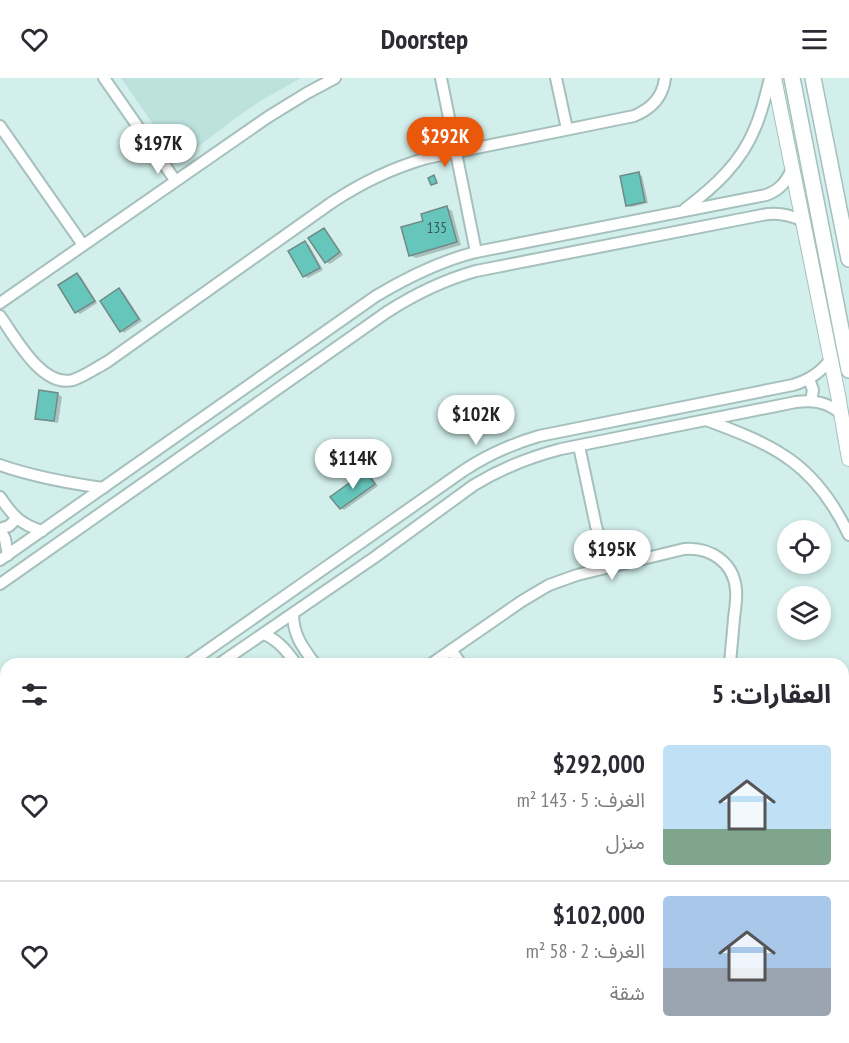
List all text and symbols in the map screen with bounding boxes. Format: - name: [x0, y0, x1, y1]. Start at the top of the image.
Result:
- text: Doorstep: [381, 22, 468, 56]
- icon: heart: [18, 23, 51, 56]
- icon: menu: [798, 23, 831, 56]
- pin: $292K: [403, 117, 487, 168]
- text: $292K: [421, 123, 469, 149]
- pin: $197K: [116, 124, 200, 175]
- text: $197K: [134, 130, 182, 156]
- house number: 135: [427, 218, 447, 237]
- pin: $102K: [434, 395, 518, 446]
- text: $102K: [452, 401, 500, 427]
- pin: $114K: [311, 439, 395, 490]
- text: $114K: [329, 445, 377, 471]
- map controls: [777, 520, 831, 640]
- button: locate: [777, 520, 831, 574]
- pin: $195K: [570, 530, 654, 581]
- text: $195K: [588, 536, 636, 562]
- button: layers: [777, 586, 831, 640]
- text: العقارات: 5: [712, 677, 831, 710]
- icon: filters: [18, 678, 51, 711]
- text: $292,000: [552, 747, 645, 780]
- icon: home: [711, 769, 783, 841]
- text: الغرف: 5 · 143 m²: [517, 787, 645, 813]
- icon: heart: [18, 789, 51, 822]
- text: منزل: [606, 829, 645, 855]
- text: $102,000: [552, 898, 645, 931]
- icon: home: [711, 920, 783, 992]
- text: الغرف: 2 · 58 m²: [526, 938, 645, 964]
- icon: heart: [18, 940, 51, 973]
- text: شقة: [610, 980, 645, 1006]

